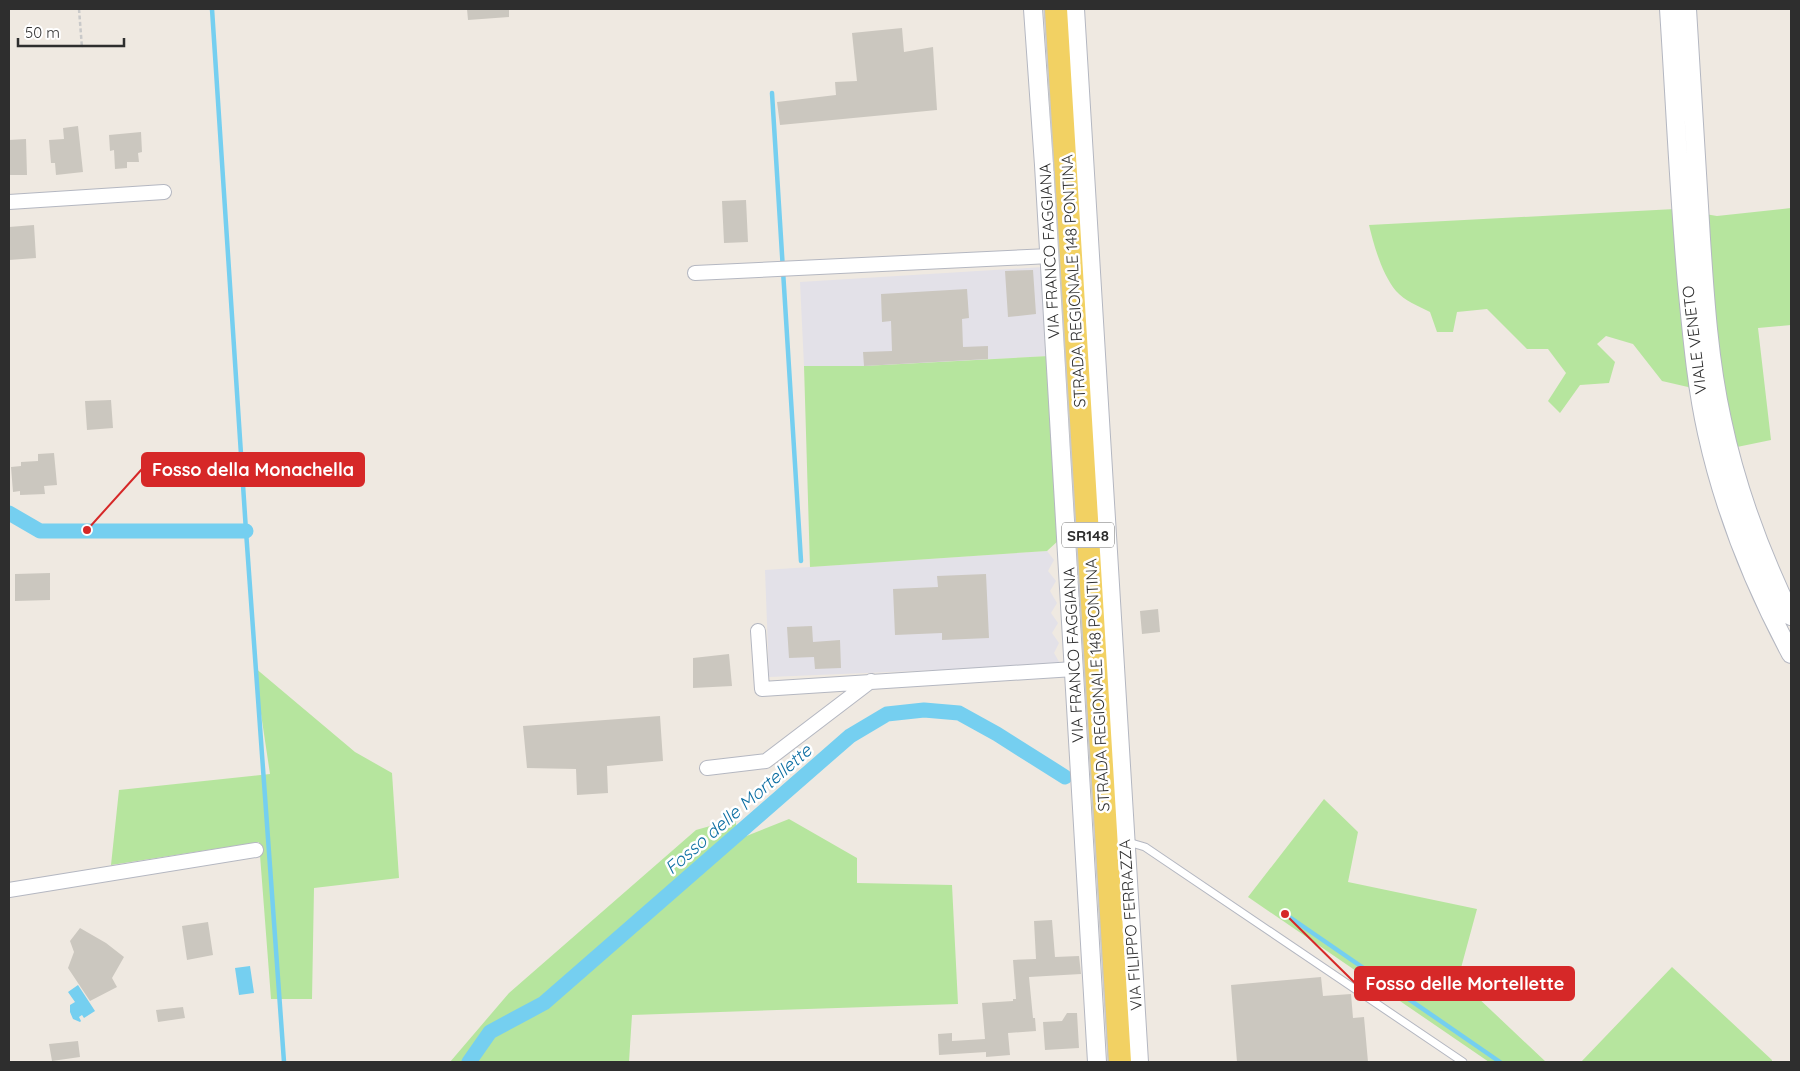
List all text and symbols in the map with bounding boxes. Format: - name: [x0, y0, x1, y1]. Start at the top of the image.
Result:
- scale bar: [18, 15, 124, 47]
- text: 50 m: [25, 23, 60, 42]
- street label: STRADA REGIONALE 148 PONTINA: [1056, 154, 1090, 408]
- street label: VIA FRANCO FAGGIANA: [1034, 163, 1064, 339]
- street label: VIALE VENETO: [1677, 285, 1711, 395]
- callout: Fosso della Monachella: [142, 453, 364, 486]
- text: Fosso della Monachella: [152, 458, 354, 481]
- road number: SR148: [1062, 522, 1114, 548]
- street label: STRADA REGIONALE 148 PONTINA: [1080, 558, 1114, 812]
- street label: VIA FRANCO FAGGIANA: [1058, 567, 1088, 743]
- water label: Fosso delle Mortellette: [660, 738, 817, 879]
- street label: VIA FILIPPO FERRAZZA: [1114, 839, 1146, 1011]
- callout: Fosso delle Mortellette: [1355, 967, 1574, 1000]
- text: Fosso delle Mortellette: [1366, 972, 1564, 995]

